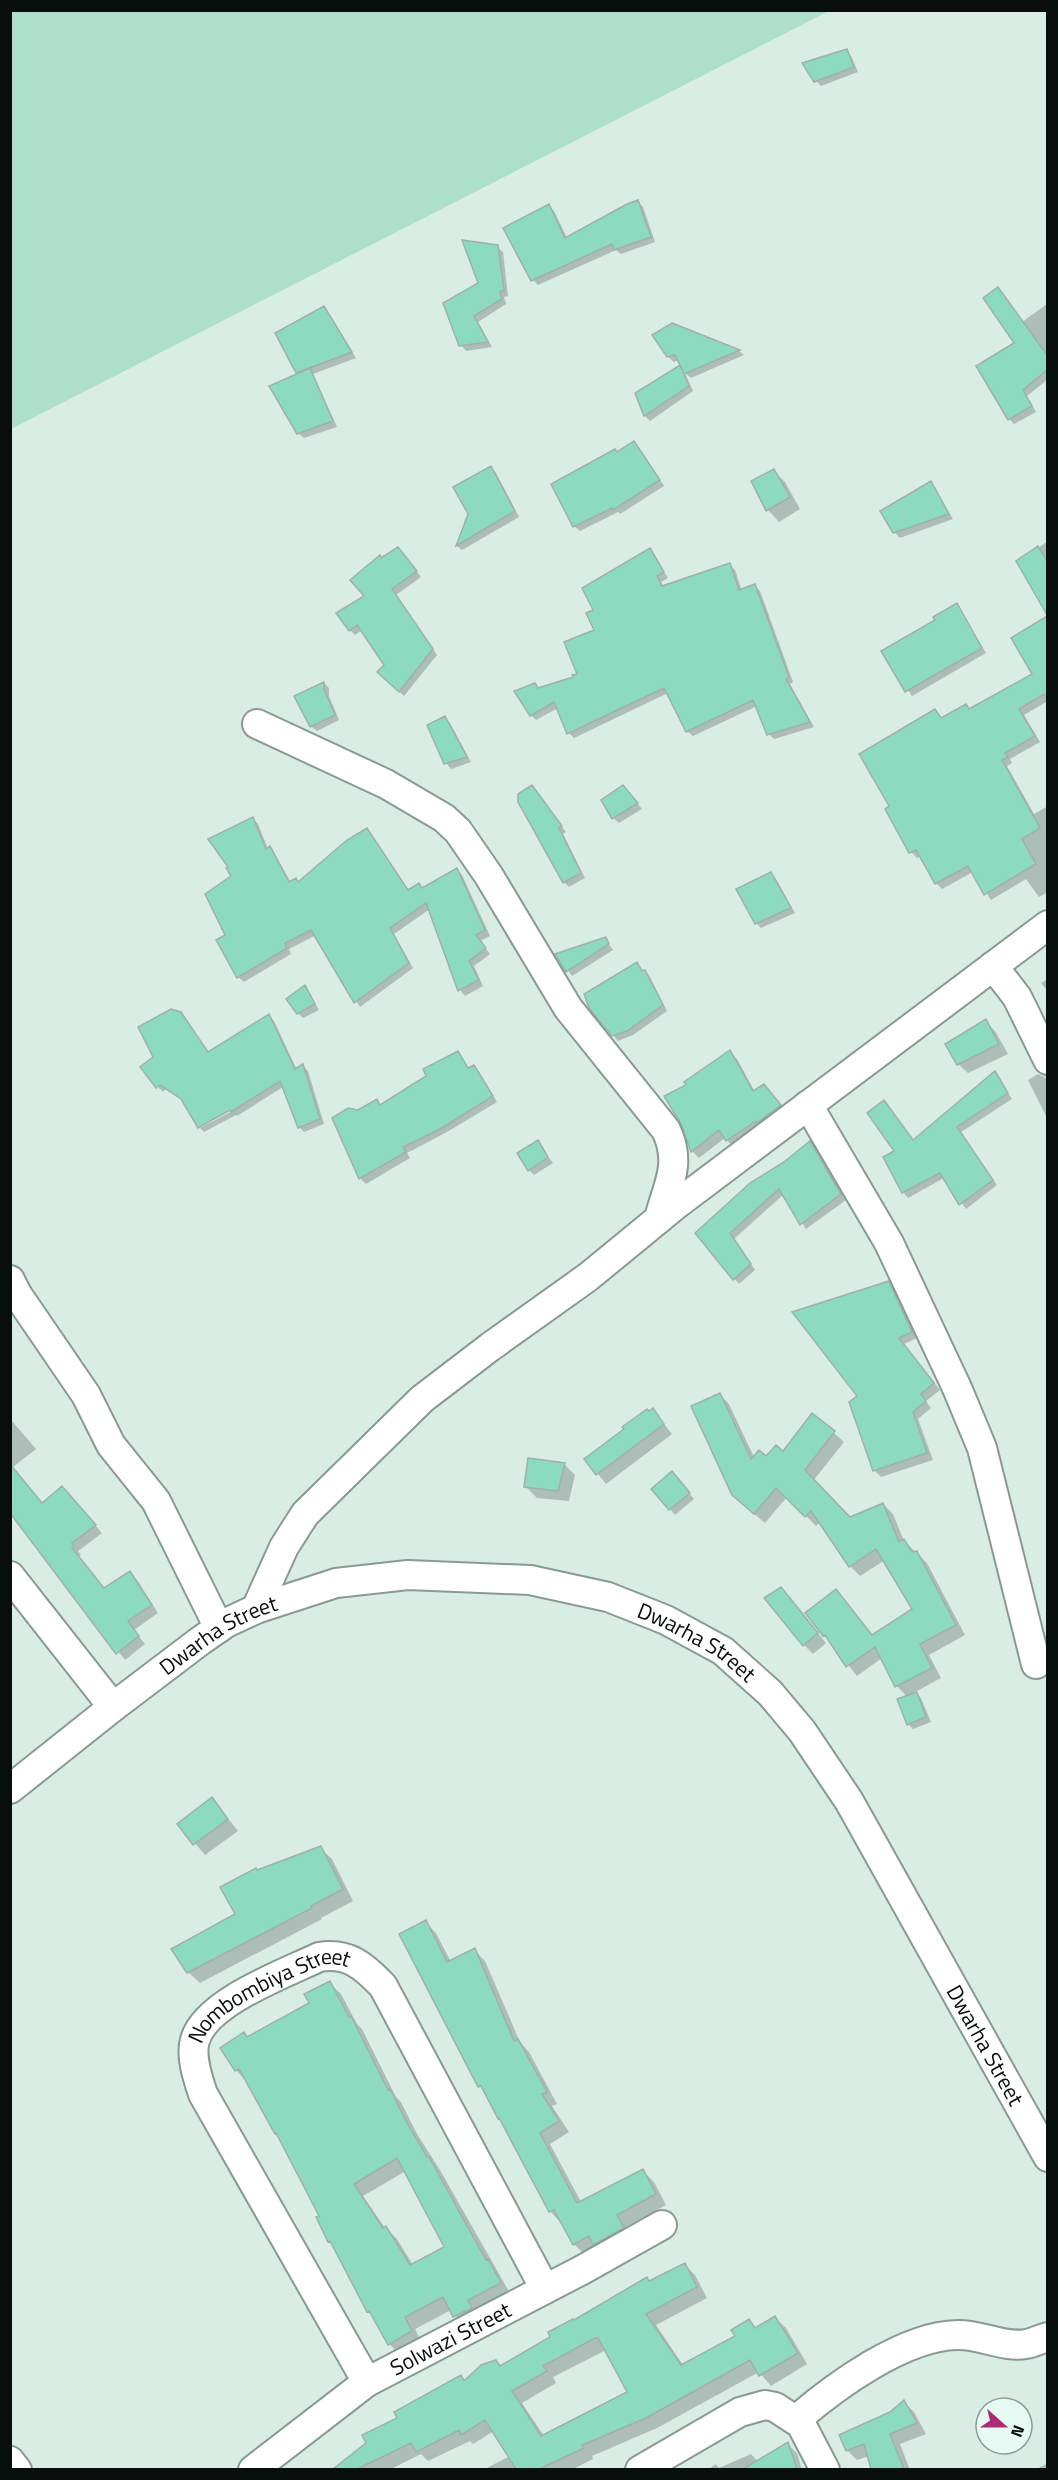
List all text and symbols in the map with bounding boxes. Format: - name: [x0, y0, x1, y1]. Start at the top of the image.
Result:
- street label: Dwarha Street: [152, 1586, 282, 1683]
- street label: Dwarha Street: [632, 1593, 764, 1690]
- street label: Nombombiya Street: [178, 1939, 356, 2049]
- street label: Dwarha Street: [938, 1978, 1033, 2112]
- street label: Solwazi Street: [384, 2293, 517, 2384]
- north arrow: [974, 2396, 1034, 2456]
- text: N: [1005, 2422, 1031, 2441]

